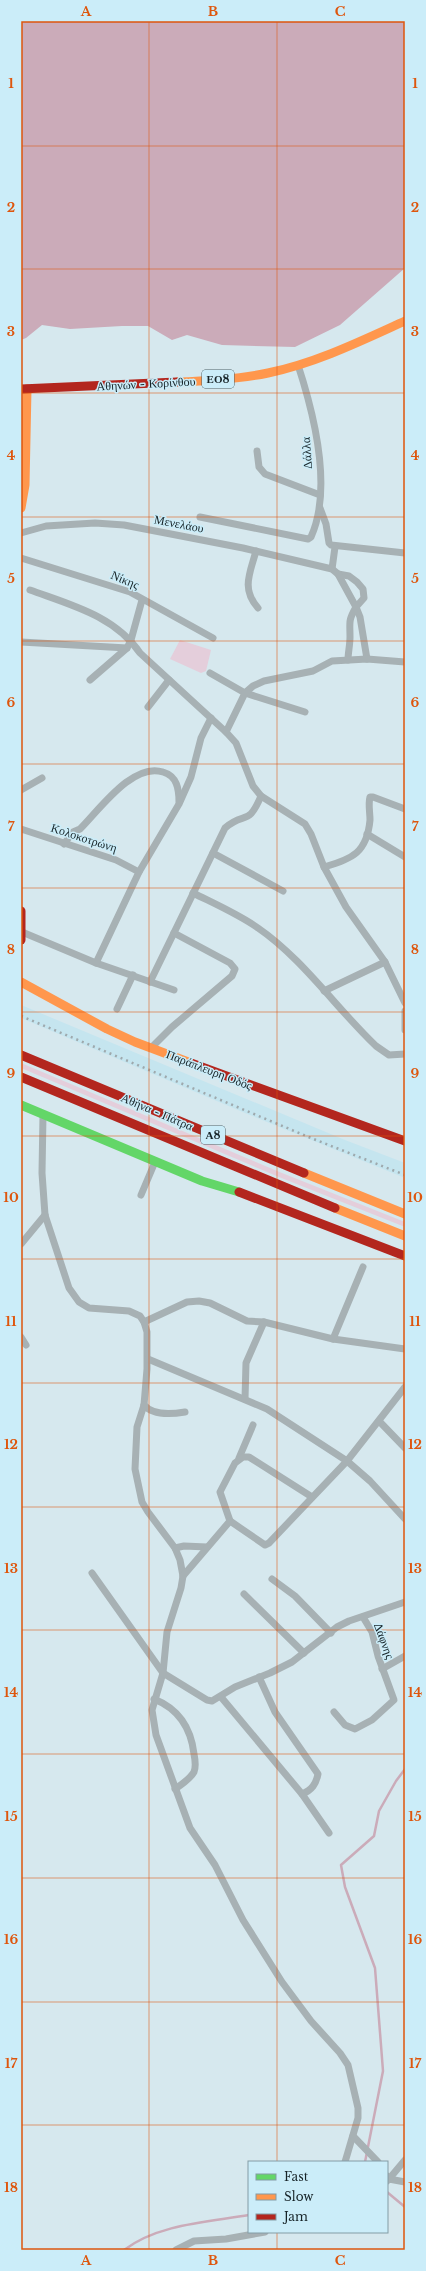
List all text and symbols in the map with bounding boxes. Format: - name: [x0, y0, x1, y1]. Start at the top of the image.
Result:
- text: A: [80, 3, 92, 20]
- text: B: [208, 3, 218, 20]
- text: C: [335, 3, 346, 20]
- text: 1: [8, 75, 14, 92]
- text: 1: [412, 75, 418, 92]
- text: 2: [7, 199, 15, 216]
- text: 2: [411, 199, 419, 216]
- text: 3: [7, 323, 15, 340]
- text: 3: [411, 323, 419, 340]
- road number: ΕΟ8: [202, 370, 234, 388]
- street label: Αθηνών - Κορίνθου: [96, 373, 196, 394]
- street label: Δάλλα: [298, 436, 315, 469]
- text: 4: [7, 447, 16, 464]
- text: 4: [411, 447, 420, 464]
- street label: Μενελάου: [153, 511, 205, 536]
- street label: Νίκης: [109, 567, 142, 592]
- text: 5: [7, 570, 15, 587]
- text: 5: [411, 570, 419, 587]
- text: 6: [7, 694, 16, 711]
- text: 6: [411, 694, 420, 711]
- text: 7: [8, 818, 15, 835]
- text: 7: [412, 818, 419, 835]
- street label: Κολοκοτρώνη: [49, 820, 119, 855]
- text: 8: [7, 941, 15, 958]
- text: 8: [411, 941, 419, 958]
- street label: Παράπλευρη Οδός: [164, 1046, 255, 1093]
- text: 9: [7, 1065, 16, 1082]
- text: 9: [411, 1065, 420, 1082]
- street label: Αθήνα - Πάτρα: [119, 1090, 196, 1134]
- road number: Α8: [201, 1126, 225, 1144]
- text: 10: [3, 1189, 19, 1206]
- text: 10: [407, 1189, 423, 1206]
- text: 11: [5, 1313, 17, 1330]
- text: 11: [409, 1313, 421, 1330]
- text: 12: [4, 1436, 18, 1453]
- text: 12: [408, 1436, 422, 1453]
- text: 13: [4, 1560, 18, 1577]
- text: 13: [408, 1560, 422, 1577]
- street label: Δάφνης: [371, 1621, 398, 1661]
- text: 14: [4, 1684, 19, 1701]
- text: 14: [408, 1684, 423, 1701]
- text: 15: [4, 1808, 18, 1825]
- text: 15: [408, 1808, 422, 1825]
- text: 16: [4, 1931, 18, 1948]
- text: 16: [408, 1931, 422, 1948]
- text: 17: [5, 2055, 17, 2072]
- text: 17: [409, 2055, 421, 2072]
- legend: [248, 2161, 388, 2233]
- text: Fast: [284, 2169, 309, 2184]
- text: 18: [4, 2179, 18, 2196]
- text: 18: [408, 2179, 422, 2196]
- text: Slow: [284, 2189, 314, 2204]
- text: Jam: [282, 2209, 308, 2224]
- text: A: [80, 2252, 92, 2269]
- text: B: [208, 2252, 218, 2269]
- text: C: [335, 2252, 346, 2269]

